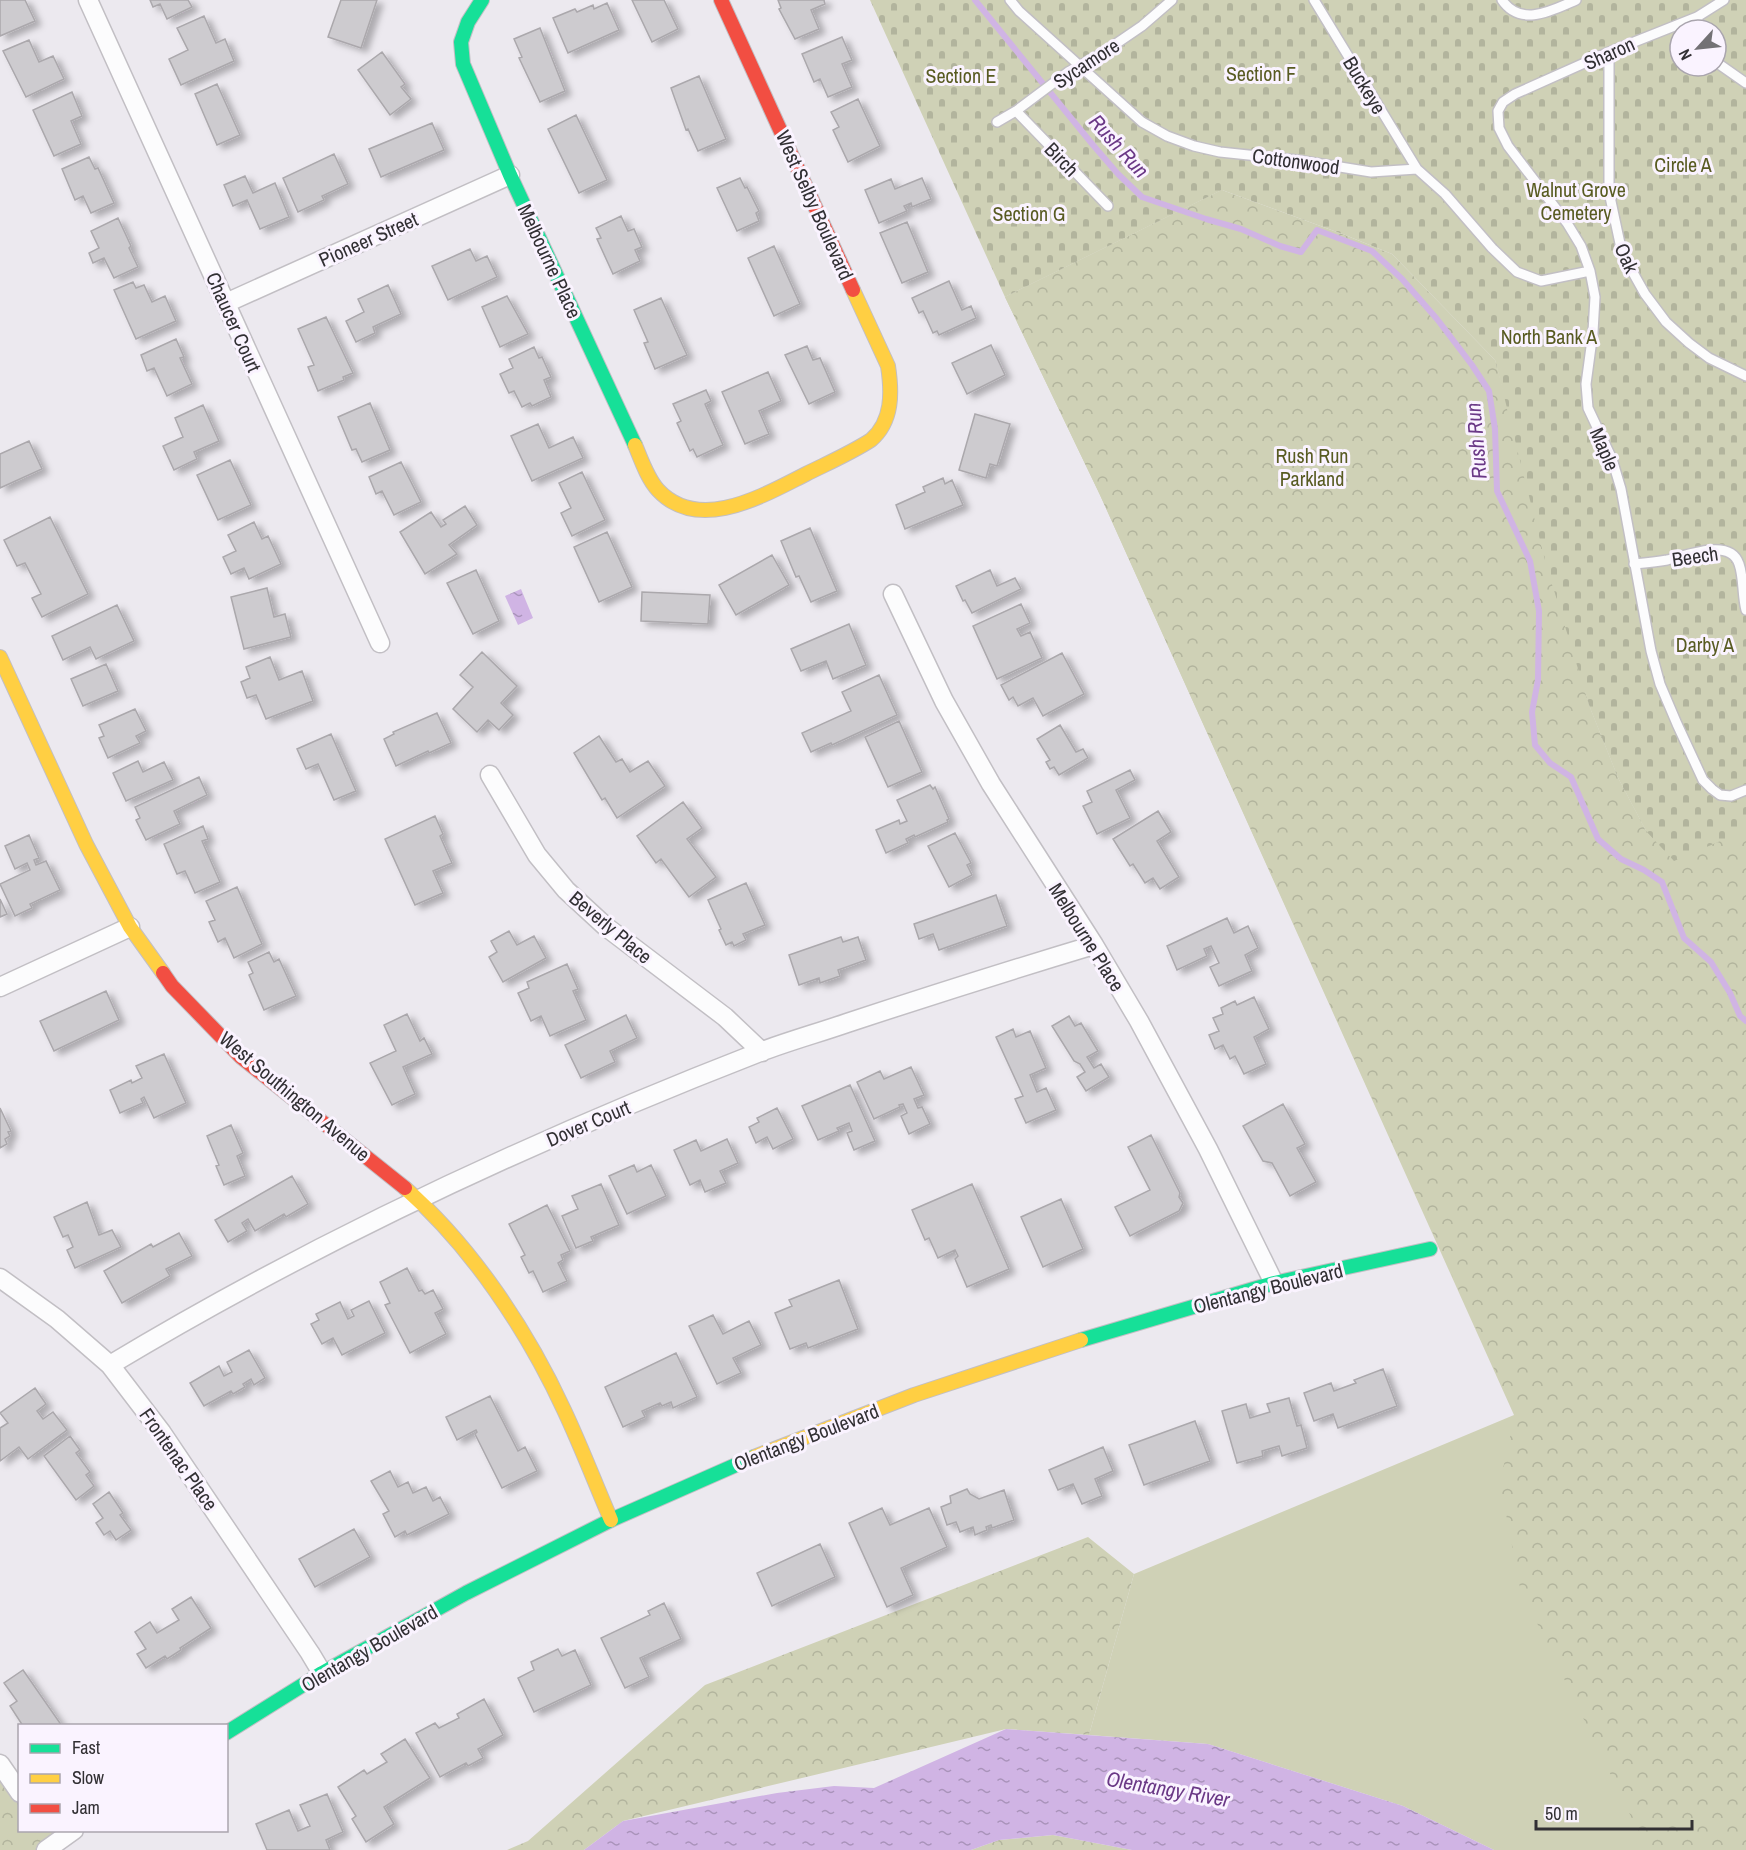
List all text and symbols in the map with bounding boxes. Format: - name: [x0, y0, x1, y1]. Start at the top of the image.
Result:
- north arrow: [1668, 18, 1728, 78]
- street label: Sharon: [1579, 30, 1639, 76]
- street label: Sycamore: [1048, 32, 1124, 94]
- text: N: [1673, 46, 1697, 64]
- street label: Buckeye: [1337, 51, 1393, 119]
- park label: Section F: [1226, 60, 1296, 87]
- park label: Section E: [925, 62, 997, 89]
- water label: Rush Run: [1083, 108, 1155, 184]
- street label: West Selby Boulevard: [770, 126, 860, 284]
- street label: Birch: [1039, 136, 1085, 182]
- street label: Cottonwood: [1251, 142, 1341, 180]
- park label: Circle A: [1654, 151, 1712, 178]
- park label: Walnut Grove Cemetery: [1526, 176, 1626, 226]
- street label: Melbourne Place: [512, 200, 588, 322]
- park label: Section G: [993, 200, 1065, 227]
- street label: Pioneer Street: [314, 205, 422, 273]
- street label: Oak: [1609, 239, 1646, 278]
- street label: Chaucer Court: [200, 268, 268, 377]
- park label: North Bank A: [1501, 323, 1597, 350]
- water label: Rush Run: [1458, 402, 1494, 480]
- street label: Maple: [1584, 423, 1626, 475]
- park label: Rush Run Parkland: [1276, 442, 1348, 492]
- street label: Beech: [1670, 539, 1720, 573]
- park label: Darby A: [1676, 631, 1734, 658]
- street label: Melbourne Place: [1043, 878, 1131, 996]
- street label: Beverly Place: [564, 884, 658, 970]
- street label: West Southington Avenue: [214, 1025, 376, 1167]
- street label: Dover Court: [542, 1093, 634, 1153]
- street label: Olentangy Boulevard: [1190, 1256, 1346, 1320]
- street label: Olentangy Boulevard: [730, 1397, 882, 1477]
- street label: Frontenac Place: [134, 1402, 224, 1516]
- street label: Olentangy Boulevard: [296, 1598, 442, 1698]
- legend: [18, 1724, 228, 1832]
- text: Fast: [72, 1735, 100, 1760]
- water label: Olentangy River: [1104, 1764, 1233, 1814]
- text: Slow: [72, 1765, 104, 1790]
- scale bar: [1536, 1793, 1692, 1831]
- text: Jam: [72, 1795, 100, 1820]
- text: 50 m: [1545, 1801, 1578, 1826]

